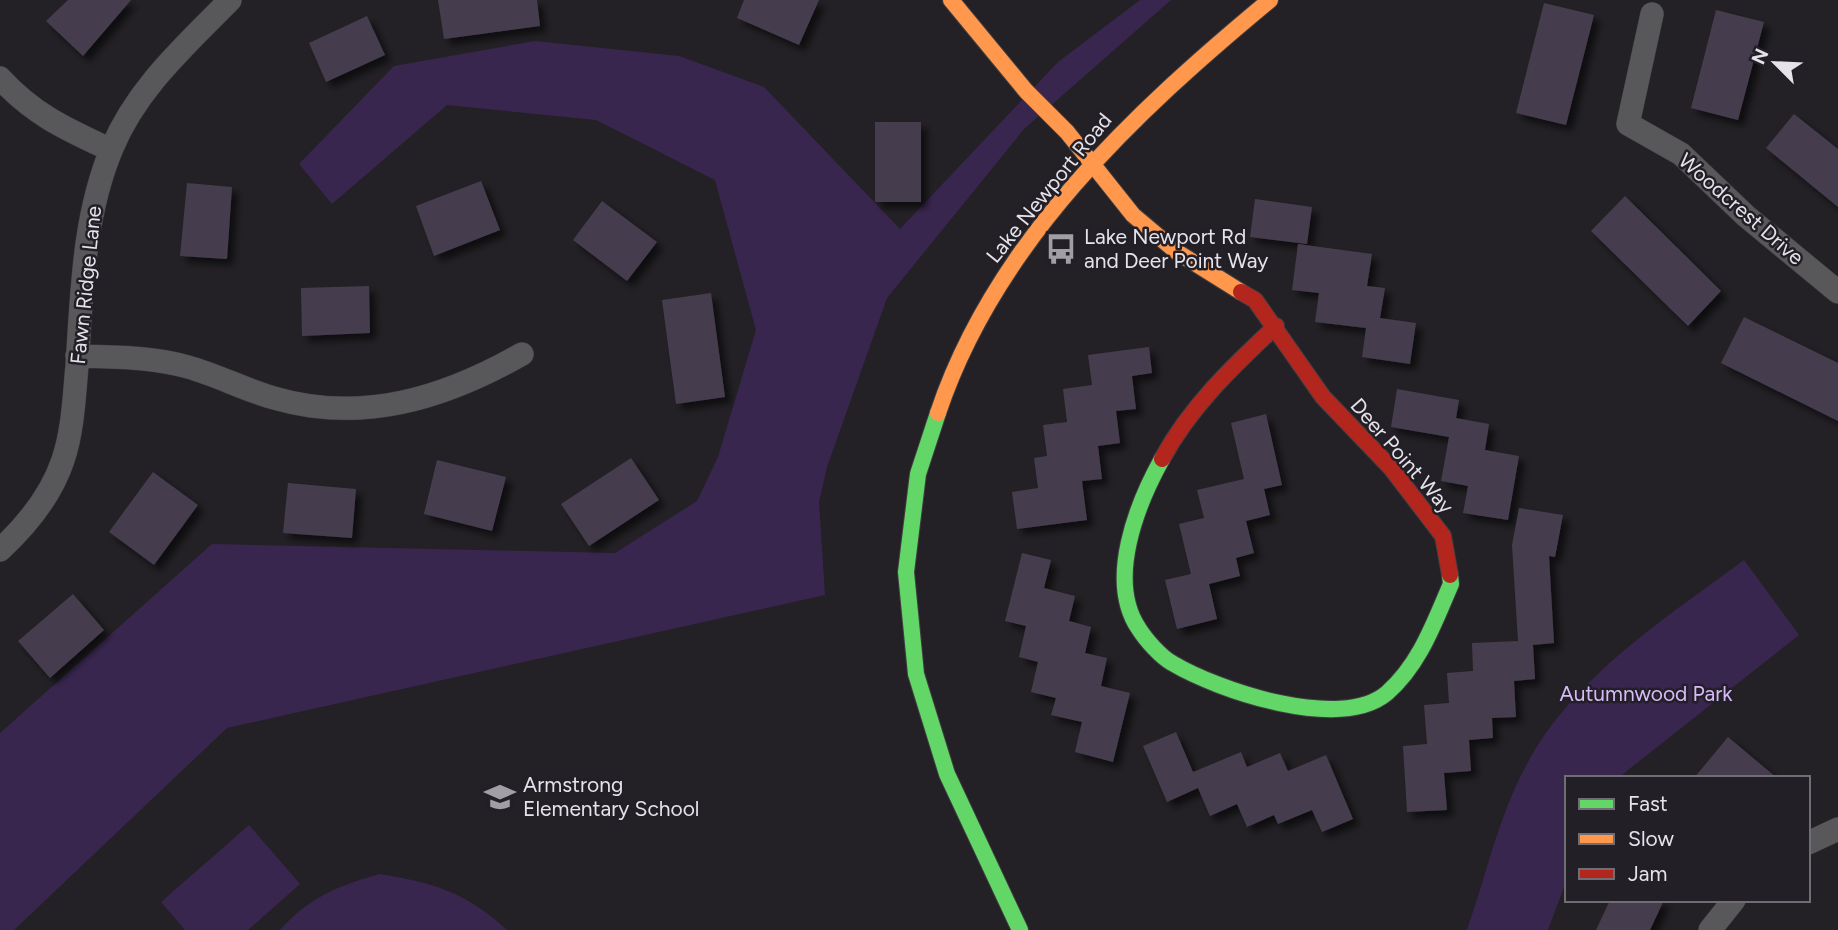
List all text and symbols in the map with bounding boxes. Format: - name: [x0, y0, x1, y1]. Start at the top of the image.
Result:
- north arrow: [1740, 28, 1810, 98]
- text: N: [1746, 45, 1773, 68]
- street label: Lake Newport Road: [981, 108, 1117, 268]
- street label: Woodcrest Drive: [1674, 148, 1809, 270]
- street label: Fawn Ridge Lane: [65, 204, 106, 365]
- place label: Lake Newport Rd and Deer Point Way: [1084, 224, 1268, 273]
- bus stop icon: Lake Newport Rd and Deer Point Way: [1044, 232, 1078, 266]
- street label: Deer Point Way: [1346, 393, 1459, 518]
- park label: Autumnwood Park: [1559, 681, 1733, 706]
- place label: Armstrong Elementary School: [523, 772, 699, 821]
- legend: [1565, 776, 1810, 902]
- school or university icon: Armstrong Elementary School: [483, 780, 517, 814]
- text: Fast: [1628, 791, 1668, 816]
- text: Slow: [1628, 826, 1674, 851]
- text: Jam: [1628, 861, 1667, 886]

